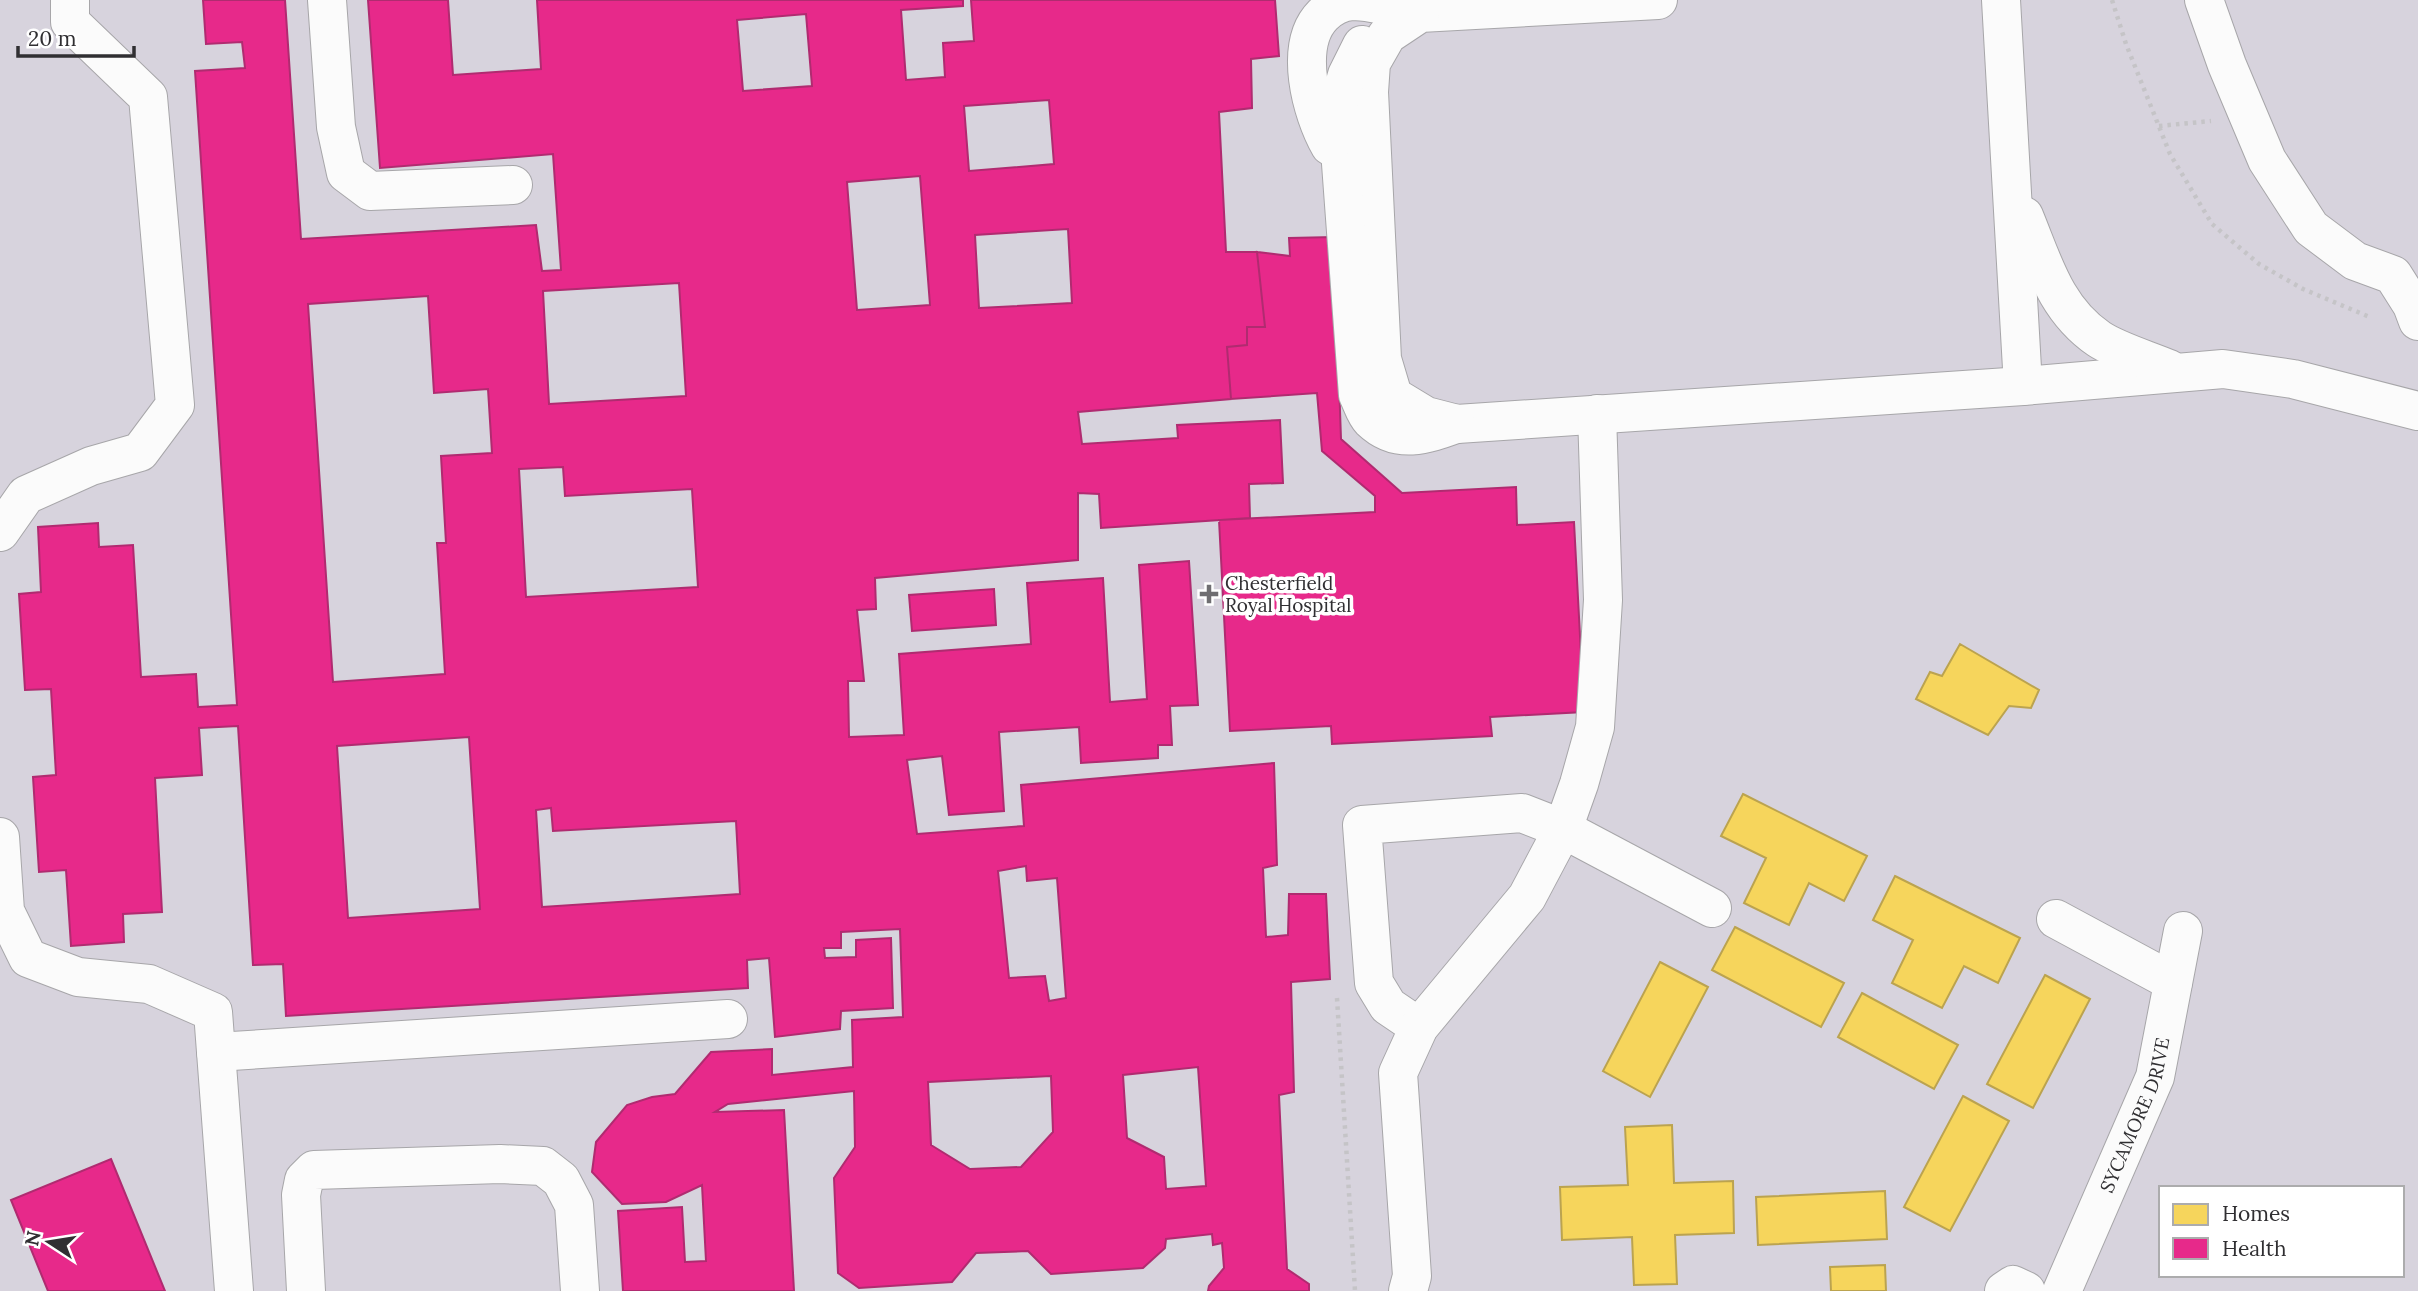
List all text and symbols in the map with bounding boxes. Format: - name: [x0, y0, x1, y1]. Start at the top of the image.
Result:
- scale bar: [18, 14, 133, 58]
- text: 20 m: [28, 25, 77, 52]
- place label: Chesterfield Royal Hospital: [1225, 571, 1351, 617]
- marker: Chesterfield Royal Hospital: [1199, 584, 1219, 604]
- street label: SYCAMORE DRIVE: [2094, 1035, 2174, 1196]
- legend: [2159, 1186, 2404, 1277]
- text: Homes: [2222, 1200, 2290, 1227]
- north arrow: [14, 1207, 84, 1277]
- text: N: [19, 1228, 46, 1248]
- text: Health: [2222, 1235, 2287, 1262]

